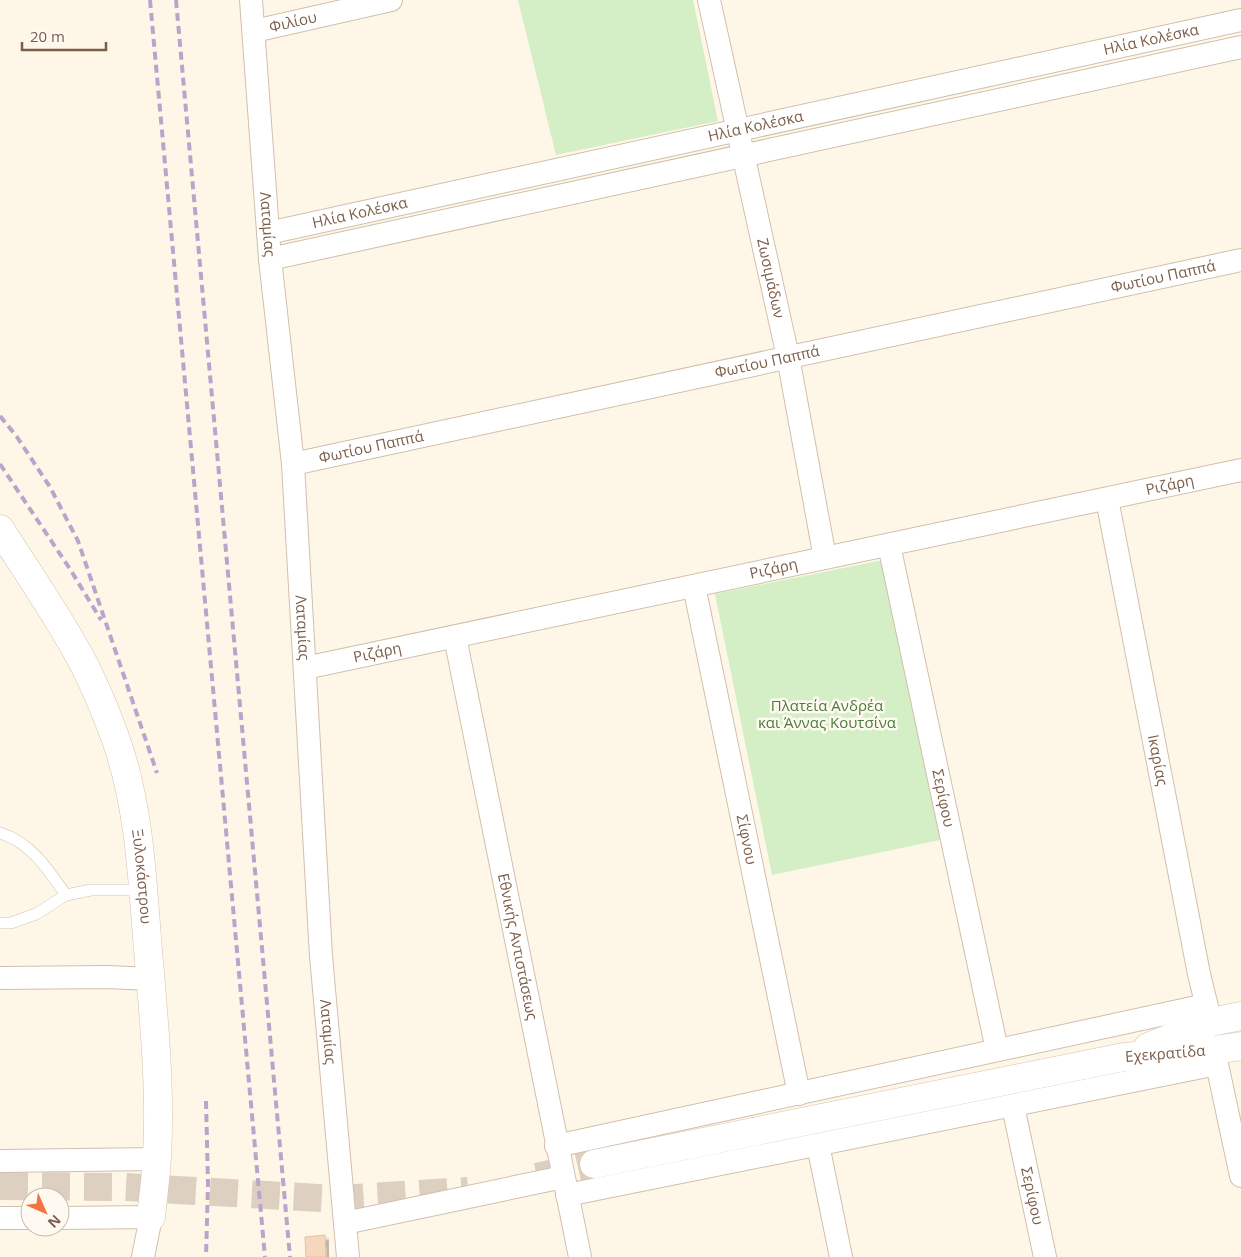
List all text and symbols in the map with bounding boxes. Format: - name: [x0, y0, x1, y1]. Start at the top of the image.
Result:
- street label: Φιλίου: [267, 6, 319, 36]
- street label: Ηλία Κολέσκα: [1101, 19, 1200, 59]
- scale bar: [22, 20, 106, 52]
- text: 20 m: [30, 26, 65, 46]
- street label: Ηλία Κολέσκα: [706, 105, 805, 145]
- street label: Λαταμίας: [256, 191, 281, 258]
- street label: Ηλία Κολέσκα: [310, 192, 409, 232]
- street label: Ζωσιμάδων: [753, 236, 790, 320]
- street label: Φωτίου Παππά: [1109, 255, 1217, 297]
- street label: Φωτίου Παππά: [713, 340, 821, 382]
- street label: Φωτίου Παππά: [317, 425, 425, 467]
- street label: Ριζάρη: [1144, 469, 1196, 499]
- street label: Ριζάρη: [748, 553, 799, 583]
- street label: Λαταμίας: [291, 595, 315, 661]
- street label: Ριζάρη: [351, 637, 403, 667]
- park label: Πλατεία Ανδρέα και Άννας Κουτσίνα: [758, 695, 896, 732]
- street label: Ικαρίας: [1144, 733, 1173, 787]
- street label: Σερίφου: [928, 767, 960, 829]
- street label: Σίφνου: [732, 813, 762, 866]
- street label: Ξυλοκάστρου: [128, 828, 157, 925]
- street label: Εθνικής Αντιστάσεως: [494, 871, 543, 1022]
- street label: Λαταμίας: [316, 998, 342, 1065]
- street label: Εχεκρατίδα: [1124, 1040, 1206, 1066]
- street label: Σερίφου: [1017, 1165, 1049, 1227]
- north arrow: [20, 1187, 70, 1237]
- text: N: [44, 1211, 65, 1232]

